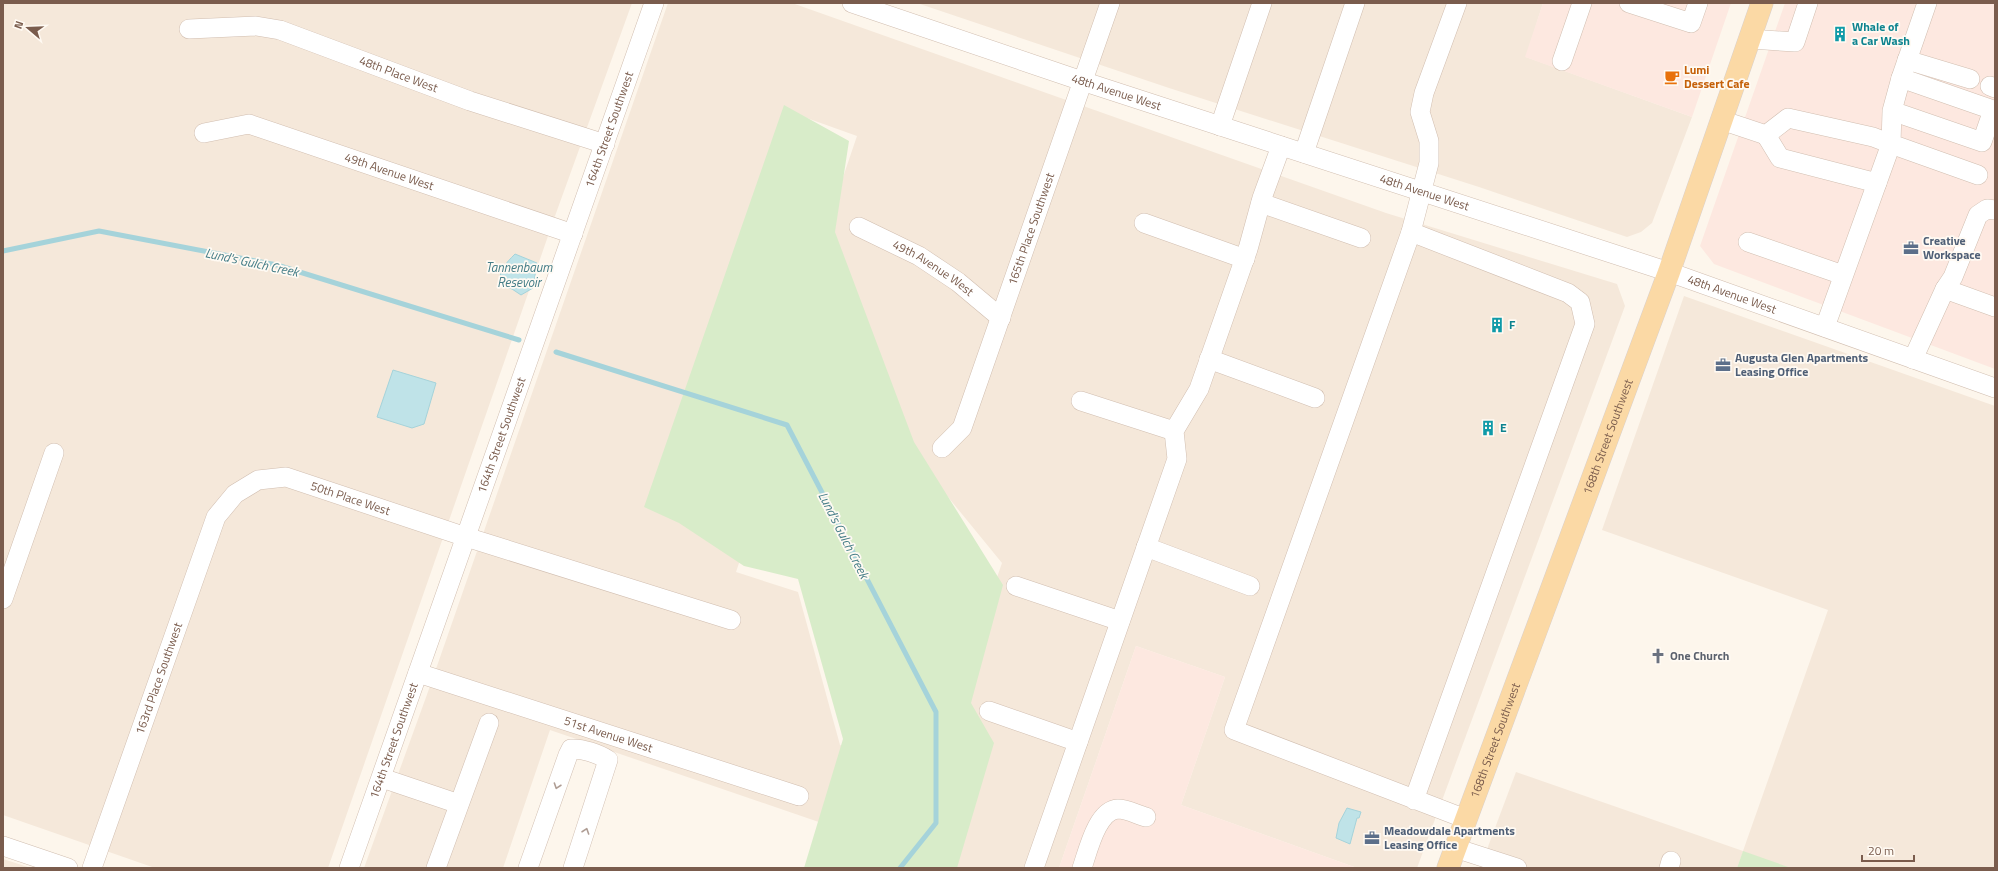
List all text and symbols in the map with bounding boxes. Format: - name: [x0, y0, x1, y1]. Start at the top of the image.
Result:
- north arrow: [8, 8, 48, 48]
- place label: Whale of a Car Wash: [1852, 17, 1910, 50]
- text: N: [10, 19, 27, 31]
- building icon: Whale of a Car Wash: [1831, 25, 1849, 43]
- street label: 48th Place West: [357, 50, 442, 98]
- place label: Lumi Dessert Cafe: [1684, 60, 1750, 93]
- street label: 164th Street Southwest: [580, 68, 638, 190]
- street label: 48th Avenue West: [1069, 68, 1165, 115]
- cafe icon: Lumi Dessert Cafe: [1663, 68, 1681, 86]
- street label: 49th Avenue West: [342, 147, 437, 195]
- street label: 48th Avenue West: [1377, 168, 1473, 216]
- street label: 165th Place Southwest: [1002, 169, 1059, 288]
- place label: Creative Workspace: [1923, 231, 1981, 264]
- street label: 49th Avenue West: [890, 235, 979, 301]
- office icon: Creative Workspace: [1902, 239, 1920, 257]
- water label: Lund's Gulch Creek: [203, 242, 303, 282]
- water label: Tannenbaum Resevoir: [486, 257, 553, 292]
- street label: 48th Avenue West: [1685, 269, 1780, 319]
- place label: F: [1509, 315, 1516, 334]
- building icon: F: [1488, 316, 1506, 334]
- place label: Augusta Glen Apartments Leasing Office: [1735, 348, 1869, 381]
- office icon: Augusta Glen Apartments Leasing Office: [1714, 356, 1732, 374]
- street label: 164th Street Southwest: [472, 374, 531, 496]
- street label: 168th Street Southwest: [1577, 375, 1638, 497]
- place label: E: [1500, 418, 1507, 437]
- building icon: E: [1479, 419, 1497, 437]
- street label: 50th Place West: [308, 476, 394, 520]
- water label: Lund's Gulch Creek: [814, 488, 875, 584]
- street label: 163rd Place Southwest: [130, 619, 187, 737]
- place label: One Church: [1670, 646, 1729, 665]
- church icon: One Church: [1649, 647, 1667, 665]
- street label: 164th Street Southwest: [364, 679, 423, 801]
- street label: 168th Street Southwest: [1465, 679, 1525, 801]
- street label: 51st Avenue West: [562, 711, 656, 757]
- one-way arrow: [553, 782, 562, 789]
- place label: Meadowdale Apartments Leasing Office: [1384, 821, 1515, 854]
- one-way arrow: [581, 828, 589, 835]
- office icon: Meadowdale Apartments Leasing Office: [1363, 829, 1381, 847]
- scale bar: [1862, 837, 1914, 863]
- text: 20 m: [1868, 841, 1894, 860]

